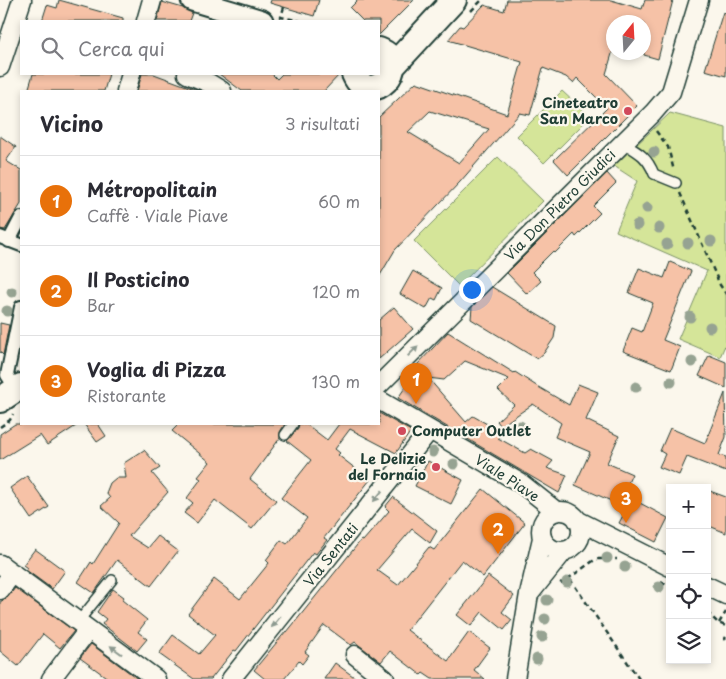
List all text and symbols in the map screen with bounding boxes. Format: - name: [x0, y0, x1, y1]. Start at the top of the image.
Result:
- north arrow: [606, 15, 651, 60]
- search box: [20, 20, 380, 75]
- icon: search: [38, 34, 66, 62]
- text: Cerca qui: [78, 34, 165, 62]
- place label: Cineteatro San Marco: [540, 92, 618, 129]
- marker: Cineteatro San Marco: [622, 105, 634, 117]
- text: Vicino: [40, 107, 103, 139]
- text: 3 risultati: [285, 111, 360, 135]
- street label: Via Don Pietro Giudici: [499, 144, 620, 265]
- text: Métropolitain: [87, 175, 217, 203]
- text: 1: [52, 189, 60, 213]
- text: 60 m: [318, 189, 360, 213]
- text: Caffè · Viale Piave: [87, 203, 228, 227]
- text: Il Posticino: [87, 265, 189, 293]
- your location: [459, 277, 485, 303]
- text: 2: [50, 279, 62, 303]
- text: 120 m: [313, 279, 360, 303]
- text: Bar: [87, 293, 115, 317]
- one-way arrow: [407, 345, 419, 357]
- text: Voglia di Pizza: [87, 355, 226, 383]
- pin: 1: [400, 363, 432, 404]
- text: 3: [51, 369, 61, 393]
- text: 130 m: [312, 369, 360, 393]
- text: Ristorante: [87, 383, 166, 407]
- place label: Computer Outlet: [412, 420, 532, 441]
- marker: Computer Outlet: [396, 425, 408, 437]
- place label: Le Delizie del Fornaio: [348, 448, 426, 485]
- street label: Viale Piave: [471, 449, 544, 506]
- marker: Le Delizie del Fornaio: [430, 461, 442, 473]
- pin: 3: [610, 482, 642, 523]
- map controls: [666, 484, 711, 664]
- button: +: [666, 484, 711, 529]
- one-way arrow: [373, 489, 384, 502]
- pin: 2: [482, 513, 514, 554]
- street label: Via Sentati: [298, 518, 363, 591]
- button: −: [666, 529, 711, 574]
- button: locate: [666, 574, 711, 619]
- one-way arrow: [271, 616, 282, 629]
- button: layers: [666, 619, 711, 664]
- one-way arrow: [110, 645, 123, 656]

